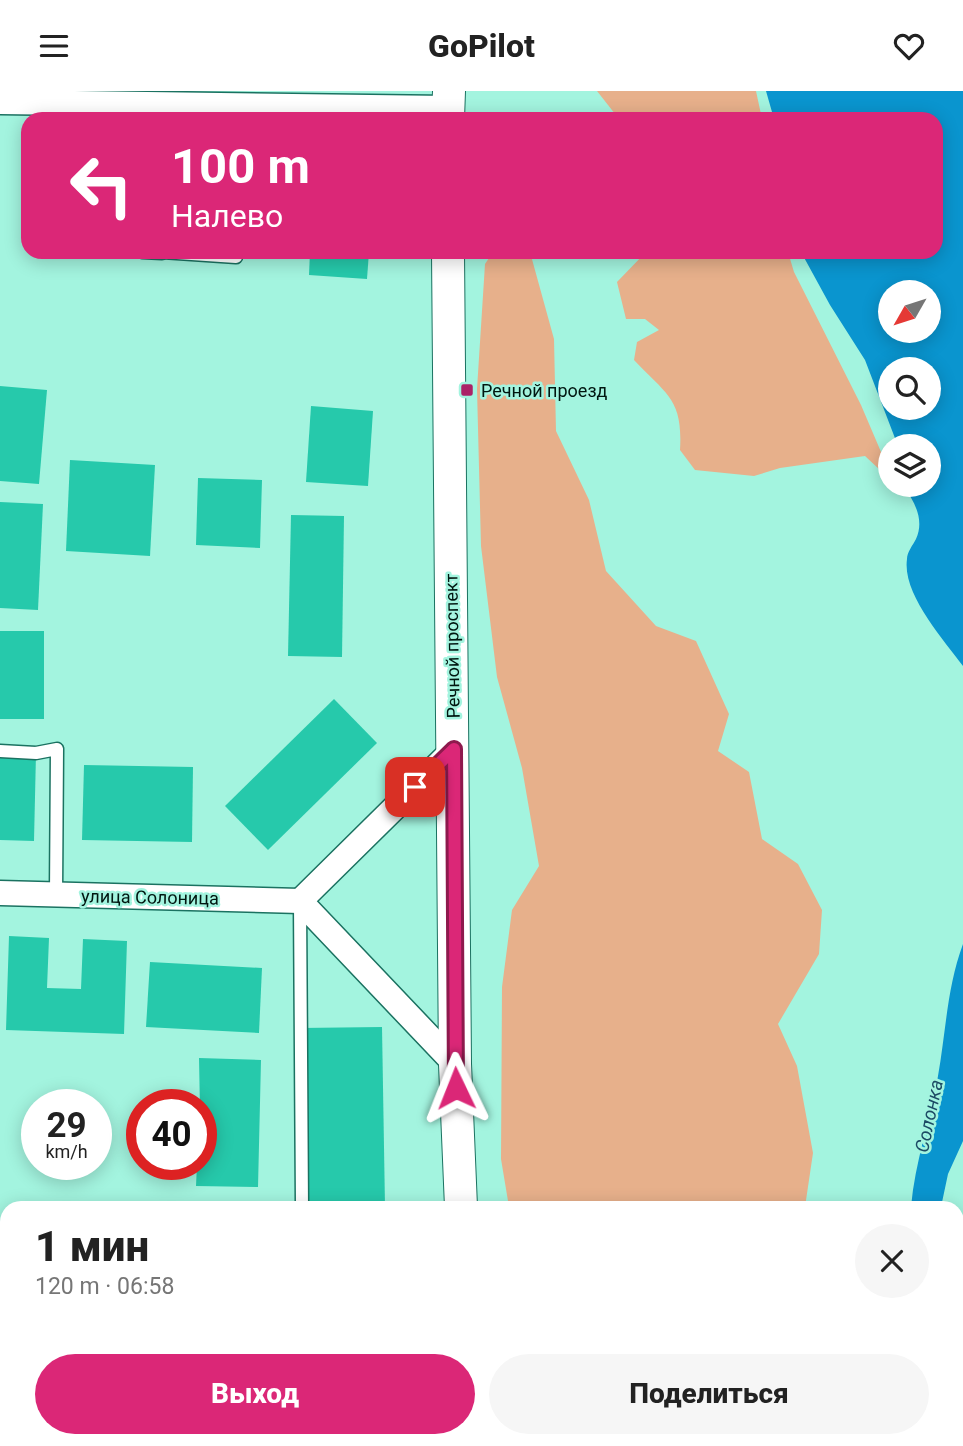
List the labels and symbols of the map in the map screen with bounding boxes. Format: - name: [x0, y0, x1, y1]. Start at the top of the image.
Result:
- north arrow: [878, 280, 942, 343]
- place label: Речной проезд: [481, 380, 608, 401]
- marker: Речной проезд: [459, 382, 475, 398]
- street label: Речной проспект: [440, 573, 464, 718]
- pin: [385, 757, 445, 817]
- street label: улица Солоница: [81, 885, 219, 909]
- position arrow: [419, 1051, 493, 1125]
- water label: Солонка: [910, 1077, 948, 1155]
- speed limit sign: 40: [126, 1089, 217, 1180]

